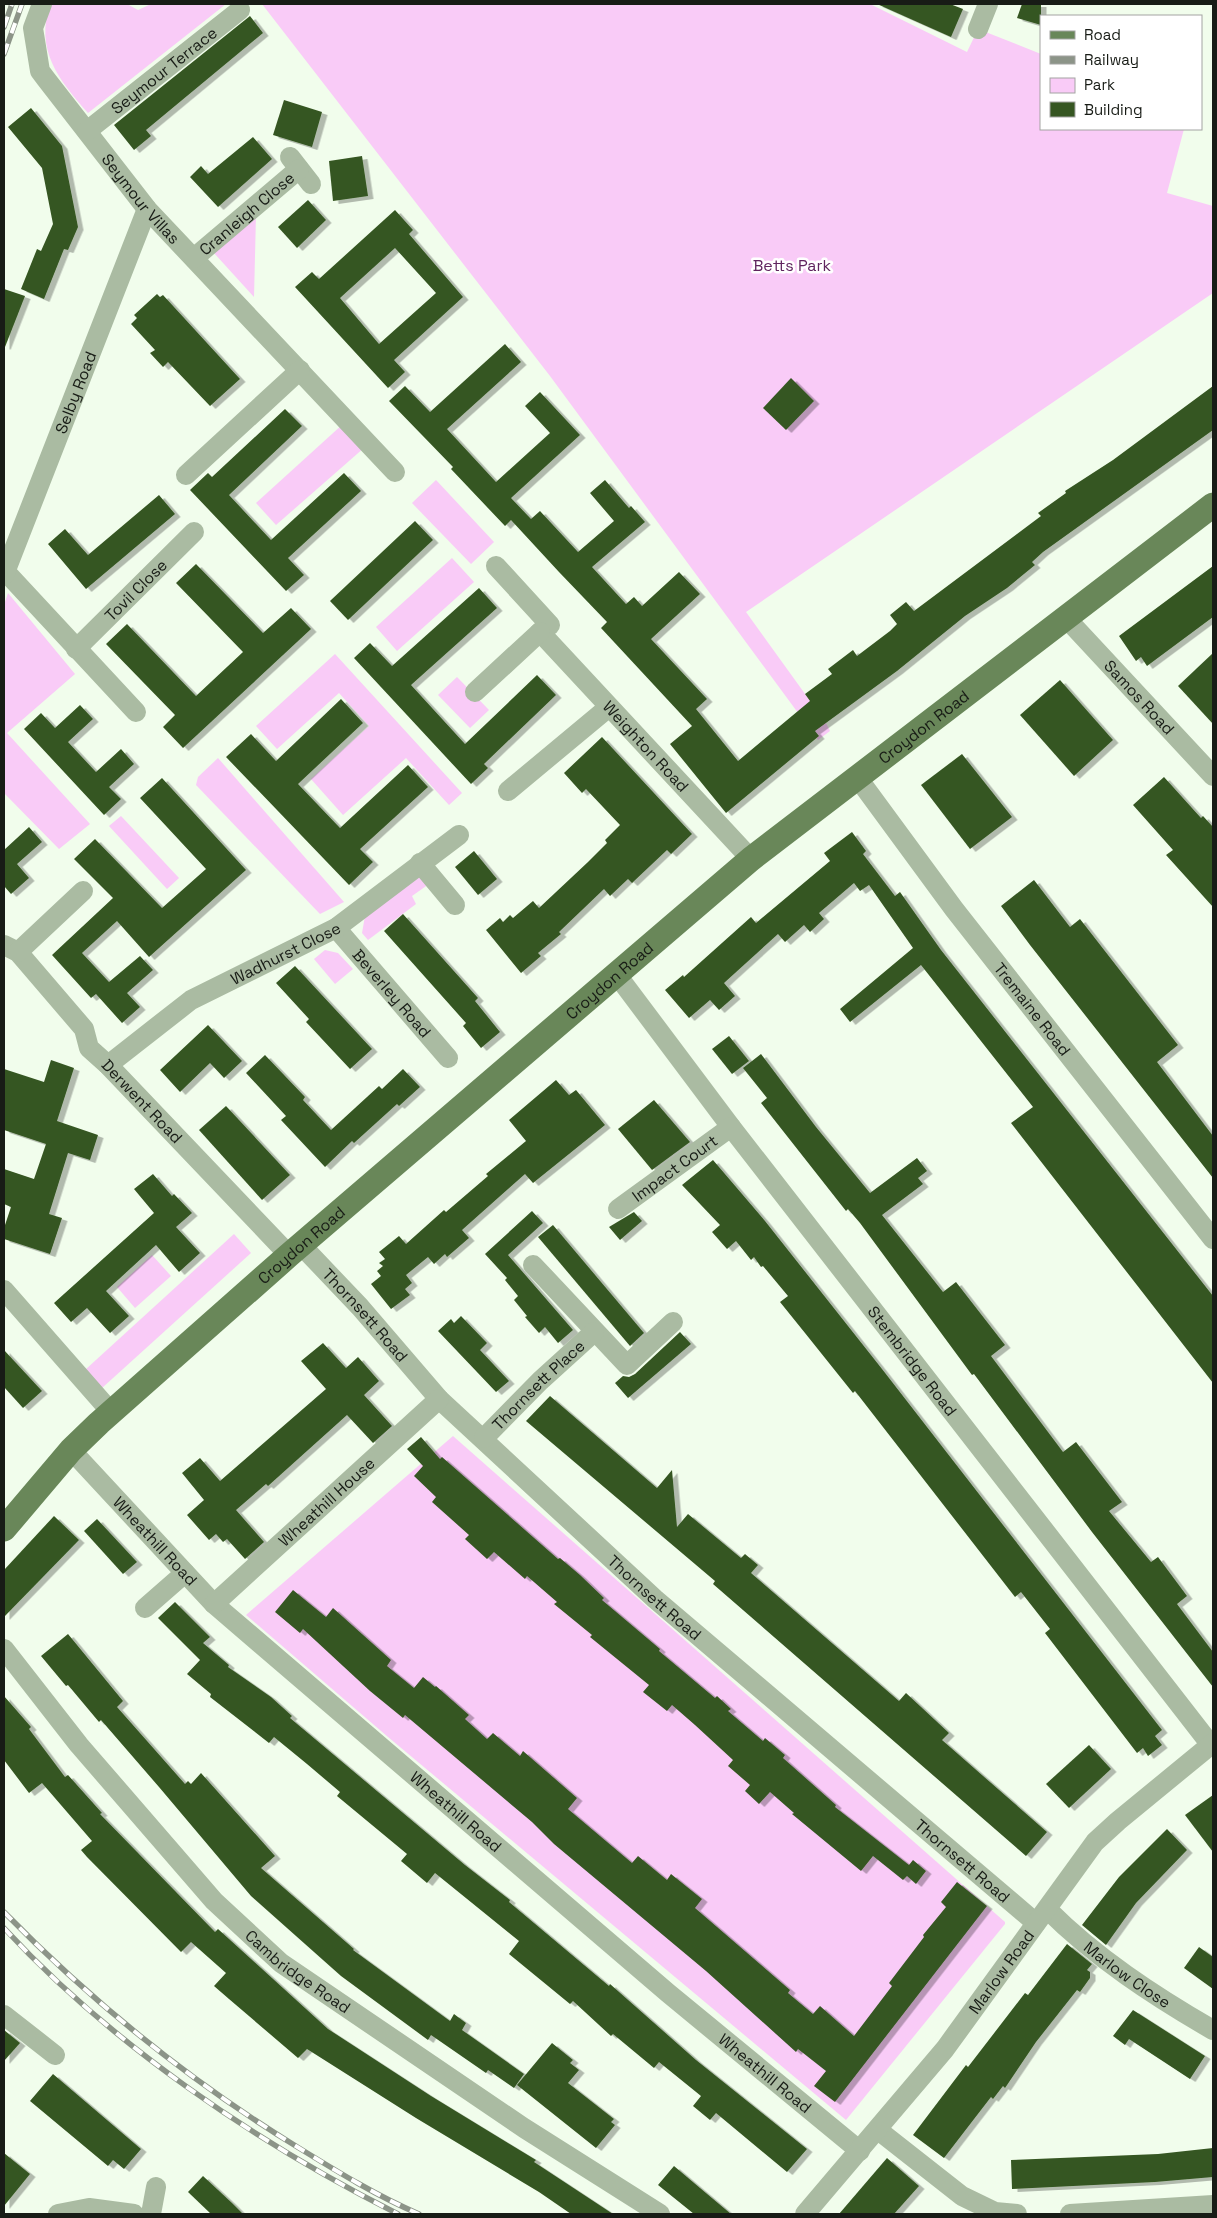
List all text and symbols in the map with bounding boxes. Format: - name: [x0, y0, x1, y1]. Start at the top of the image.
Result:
- legend: [1040, 15, 1202, 130]
- street label: Seymour Terrace: [107, 22, 221, 119]
- text: Road: [1084, 25, 1121, 44]
- text: Railway: [1084, 50, 1139, 69]
- text: Park: [1084, 75, 1115, 94]
- text: Building: [1084, 100, 1143, 119]
- street label: Seymour Villas: [97, 149, 185, 248]
- street label: Cranleigh Close: [195, 167, 299, 260]
- park label: Betts Park: [753, 255, 832, 276]
- street label: Selby Road: [50, 348, 101, 437]
- street label: Tovil Close: [100, 554, 171, 625]
- street label: Samos Road: [1100, 655, 1179, 739]
- street label: Croydon Road: [874, 685, 973, 768]
- street label: Weighton Road: [598, 696, 694, 796]
- street label: Wadhurst Close: [227, 917, 344, 989]
- street label: Croydon Road: [561, 937, 658, 1024]
- street label: Beverley Road: [348, 945, 436, 1042]
- street label: Tremaine Road: [989, 958, 1076, 1060]
- street label: Derwent Road: [97, 1054, 187, 1148]
- street label: Impact Court: [628, 1130, 722, 1206]
- street label: Croydon Road: [253, 1201, 349, 1288]
- street label: Thornsett Road: [318, 1264, 413, 1366]
- street label: Stembridge Road: [863, 1301, 962, 1420]
- street label: Thornsett Place: [487, 1335, 589, 1434]
- street label: Wheathill House: [274, 1452, 379, 1551]
- street label: Wheathill Road: [109, 1492, 202, 1590]
- street label: Thornsett Road: [603, 1550, 706, 1645]
- street label: Wheathill Road: [406, 1766, 506, 1857]
- street label: Thornsett Road: [911, 1814, 1015, 1907]
- street label: Cambridge Road: [241, 1925, 355, 2018]
- street label: Marlow Road: [964, 1925, 1039, 2018]
- street label: Marlow Close: [1080, 1937, 1175, 2013]
- street label: Wheathill Road: [714, 2029, 816, 2118]

